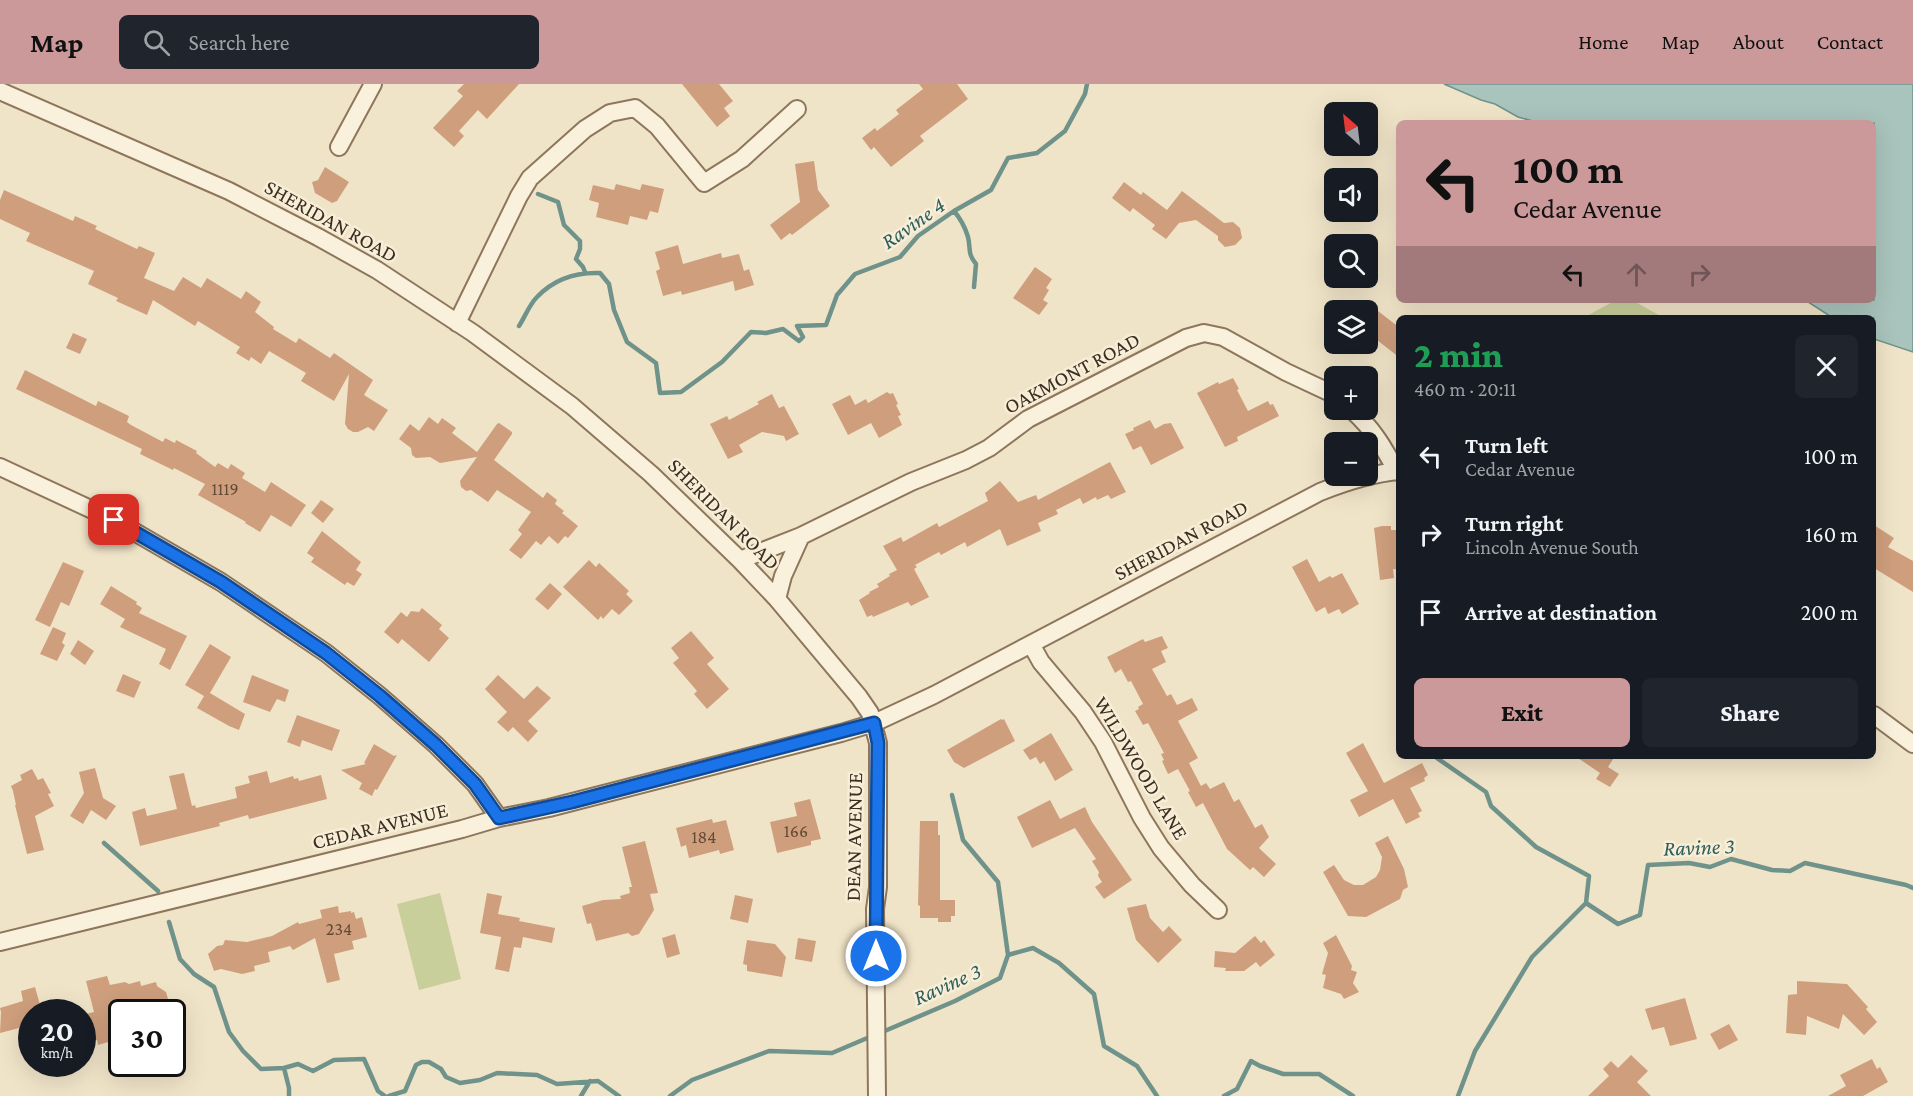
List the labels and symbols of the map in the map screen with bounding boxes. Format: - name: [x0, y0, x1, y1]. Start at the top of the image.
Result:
- north arrow: [1324, 102, 1378, 156]
- street label: SHERIDAN ROAD: [261, 175, 401, 267]
- water label: Ravine 4: [876, 192, 950, 254]
- street label: OAKMONT ROAD: [1000, 327, 1144, 419]
- street label: SHERIDAN ROAD: [663, 453, 785, 575]
- house number: 1119: [211, 479, 239, 499]
- pin: [88, 494, 139, 545]
- street label: SHERIDAN ROAD: [1110, 495, 1252, 585]
- street label: WILDWOOD LANE: [1089, 692, 1193, 844]
- street label: DEAN AVENUE: [841, 772, 867, 902]
- street label: CEDAR AVENUE: [310, 798, 450, 854]
- house number: 166: [784, 821, 808, 841]
- house number: 184: [692, 827, 716, 847]
- water label: Ravine 3: [1663, 833, 1735, 861]
- house number: 234: [326, 919, 352, 939]
- position arrow: [844, 924, 908, 988]
- water label: Ravine 3: [909, 958, 985, 1010]
- speed limit sign: 30: [108, 999, 186, 1077]

